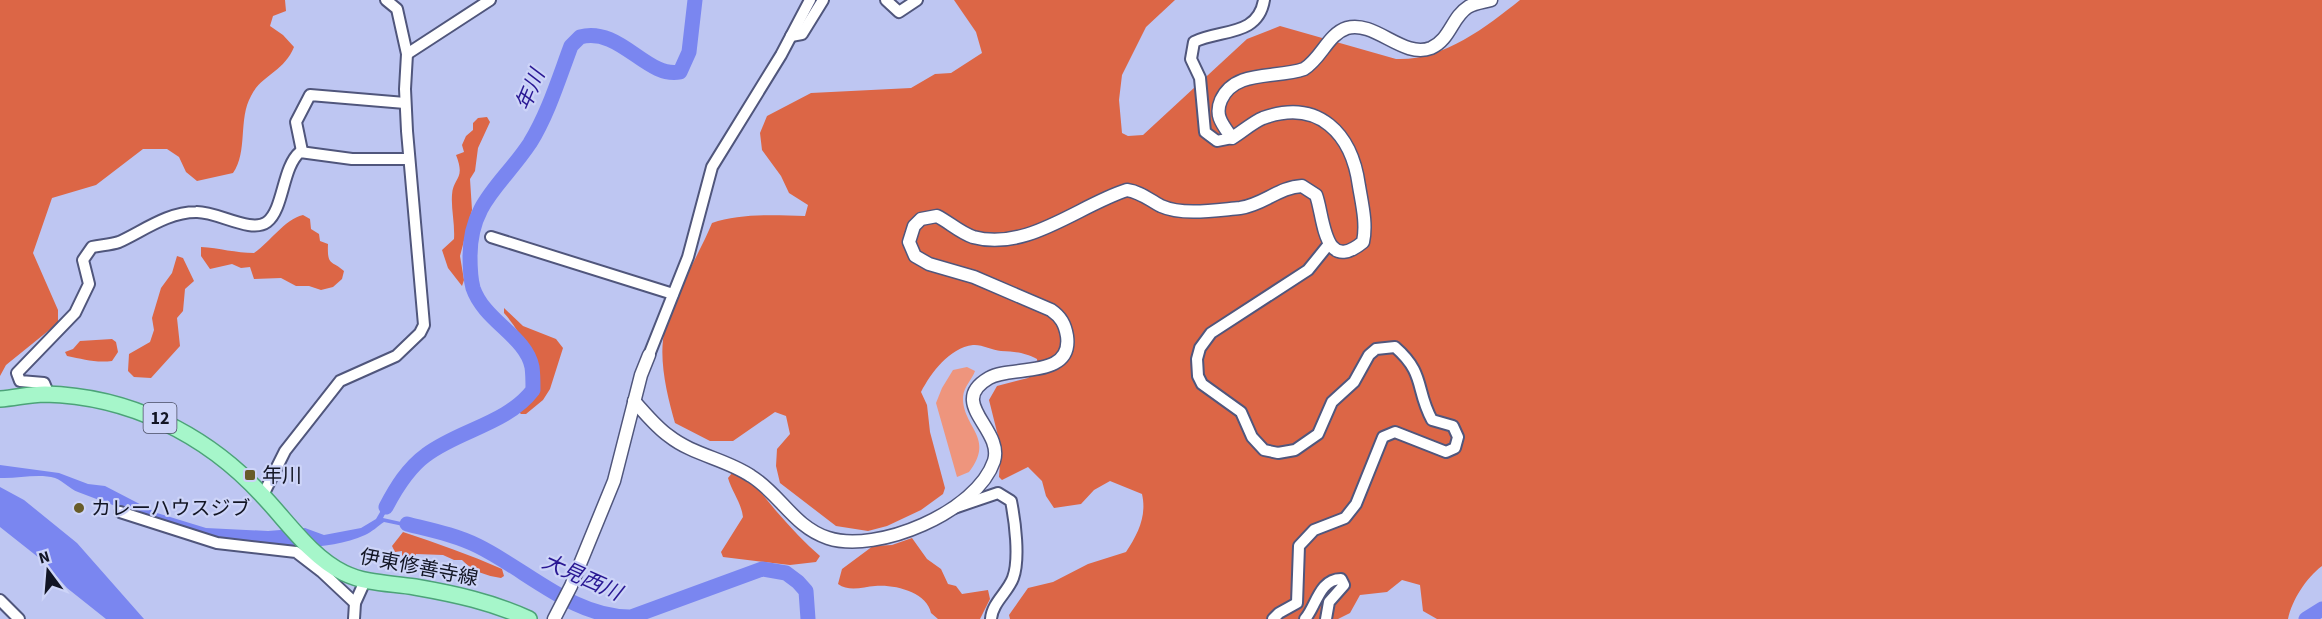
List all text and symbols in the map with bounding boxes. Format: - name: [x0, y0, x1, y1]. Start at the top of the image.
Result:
- water label: 年川: [508, 63, 553, 115]
- road number: 12: [144, 403, 176, 433]
- place label: 年川: [262, 462, 302, 490]
- marker: 年川: [243, 468, 257, 482]
- place label: カレーハウスジブ: [91, 495, 251, 523]
- marker: カレーハウスジブ: [72, 501, 86, 515]
- north arrow: [18, 541, 78, 601]
- street label: 伊東修善寺線: [357, 543, 480, 593]
- text: N: [36, 546, 52, 570]
- water label: 大見西川: [538, 546, 628, 609]

